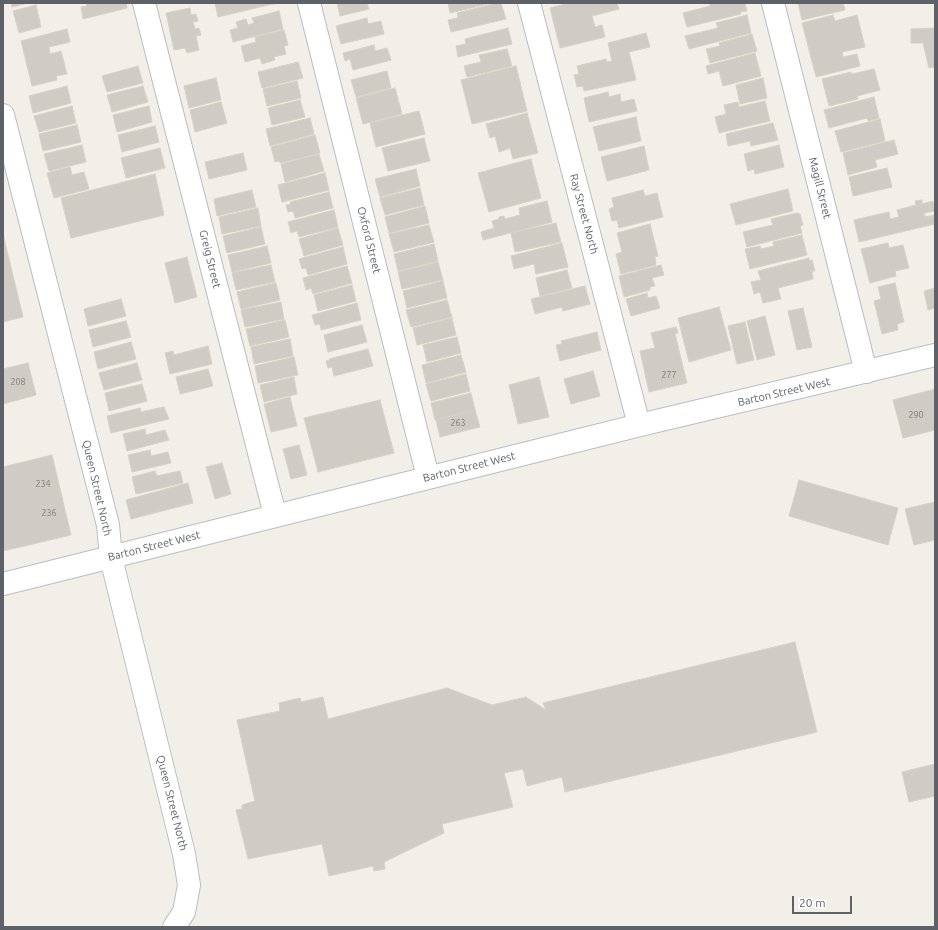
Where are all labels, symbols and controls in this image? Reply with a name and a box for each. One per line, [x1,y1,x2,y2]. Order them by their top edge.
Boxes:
street label: Magill Street [806,156,834,220]
street label: Ray Street North [567,172,601,256]
street label: Oxford Street [354,205,384,275]
street label: Greig Street [196,228,224,290]
house number: 277 [661,370,677,380]
street label: Barton Street West [736,375,832,409]
house number: 208 [10,377,26,387]
house number: 290 [908,410,924,420]
house number: 263 [450,418,466,428]
street label: Queen Street North [80,439,114,537]
street label: Barton Street West [421,449,517,485]
house number: 234 [35,479,51,489]
house number: 236 [41,508,57,518]
street label: Barton Street West [106,528,202,564]
street label: Queen Street North [154,754,190,852]
scale bar [794,888,854,914]
text: 20 m [799,896,826,909]

